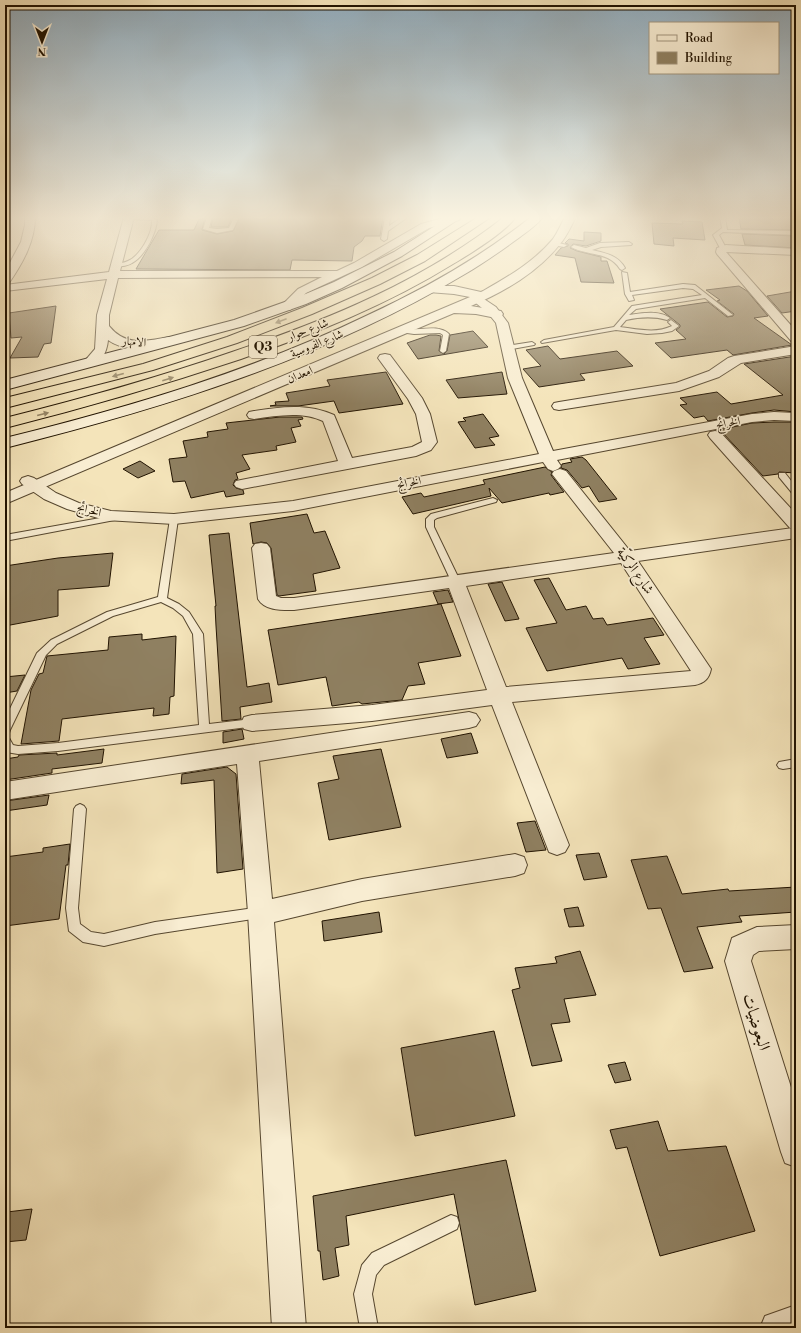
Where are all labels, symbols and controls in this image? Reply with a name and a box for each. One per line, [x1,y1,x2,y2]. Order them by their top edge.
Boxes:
north arrow [22,22,62,62]
legend [649,22,779,74]
text: Road [685,31,713,46]
text: N [37,44,46,58]
text: Building [684,51,733,66]
street label: شارع حوار [284,315,332,348]
one-way arrow [275,318,287,324]
street label: شارع الفروسية [288,327,347,364]
street label: الامهار [120,333,147,351]
road number: Q3 [249,336,277,358]
street label: امعدان [285,363,316,387]
one-way arrow [112,372,124,378]
one-way arrow [162,376,174,382]
one-way arrow [37,410,49,416]
street label: الخرائج [714,412,742,434]
street label: الخرائج [395,472,423,495]
street label: الخرائج [75,499,103,522]
street label: شارع الركيّة [611,543,659,599]
street label: البعوضيات [737,991,775,1054]

